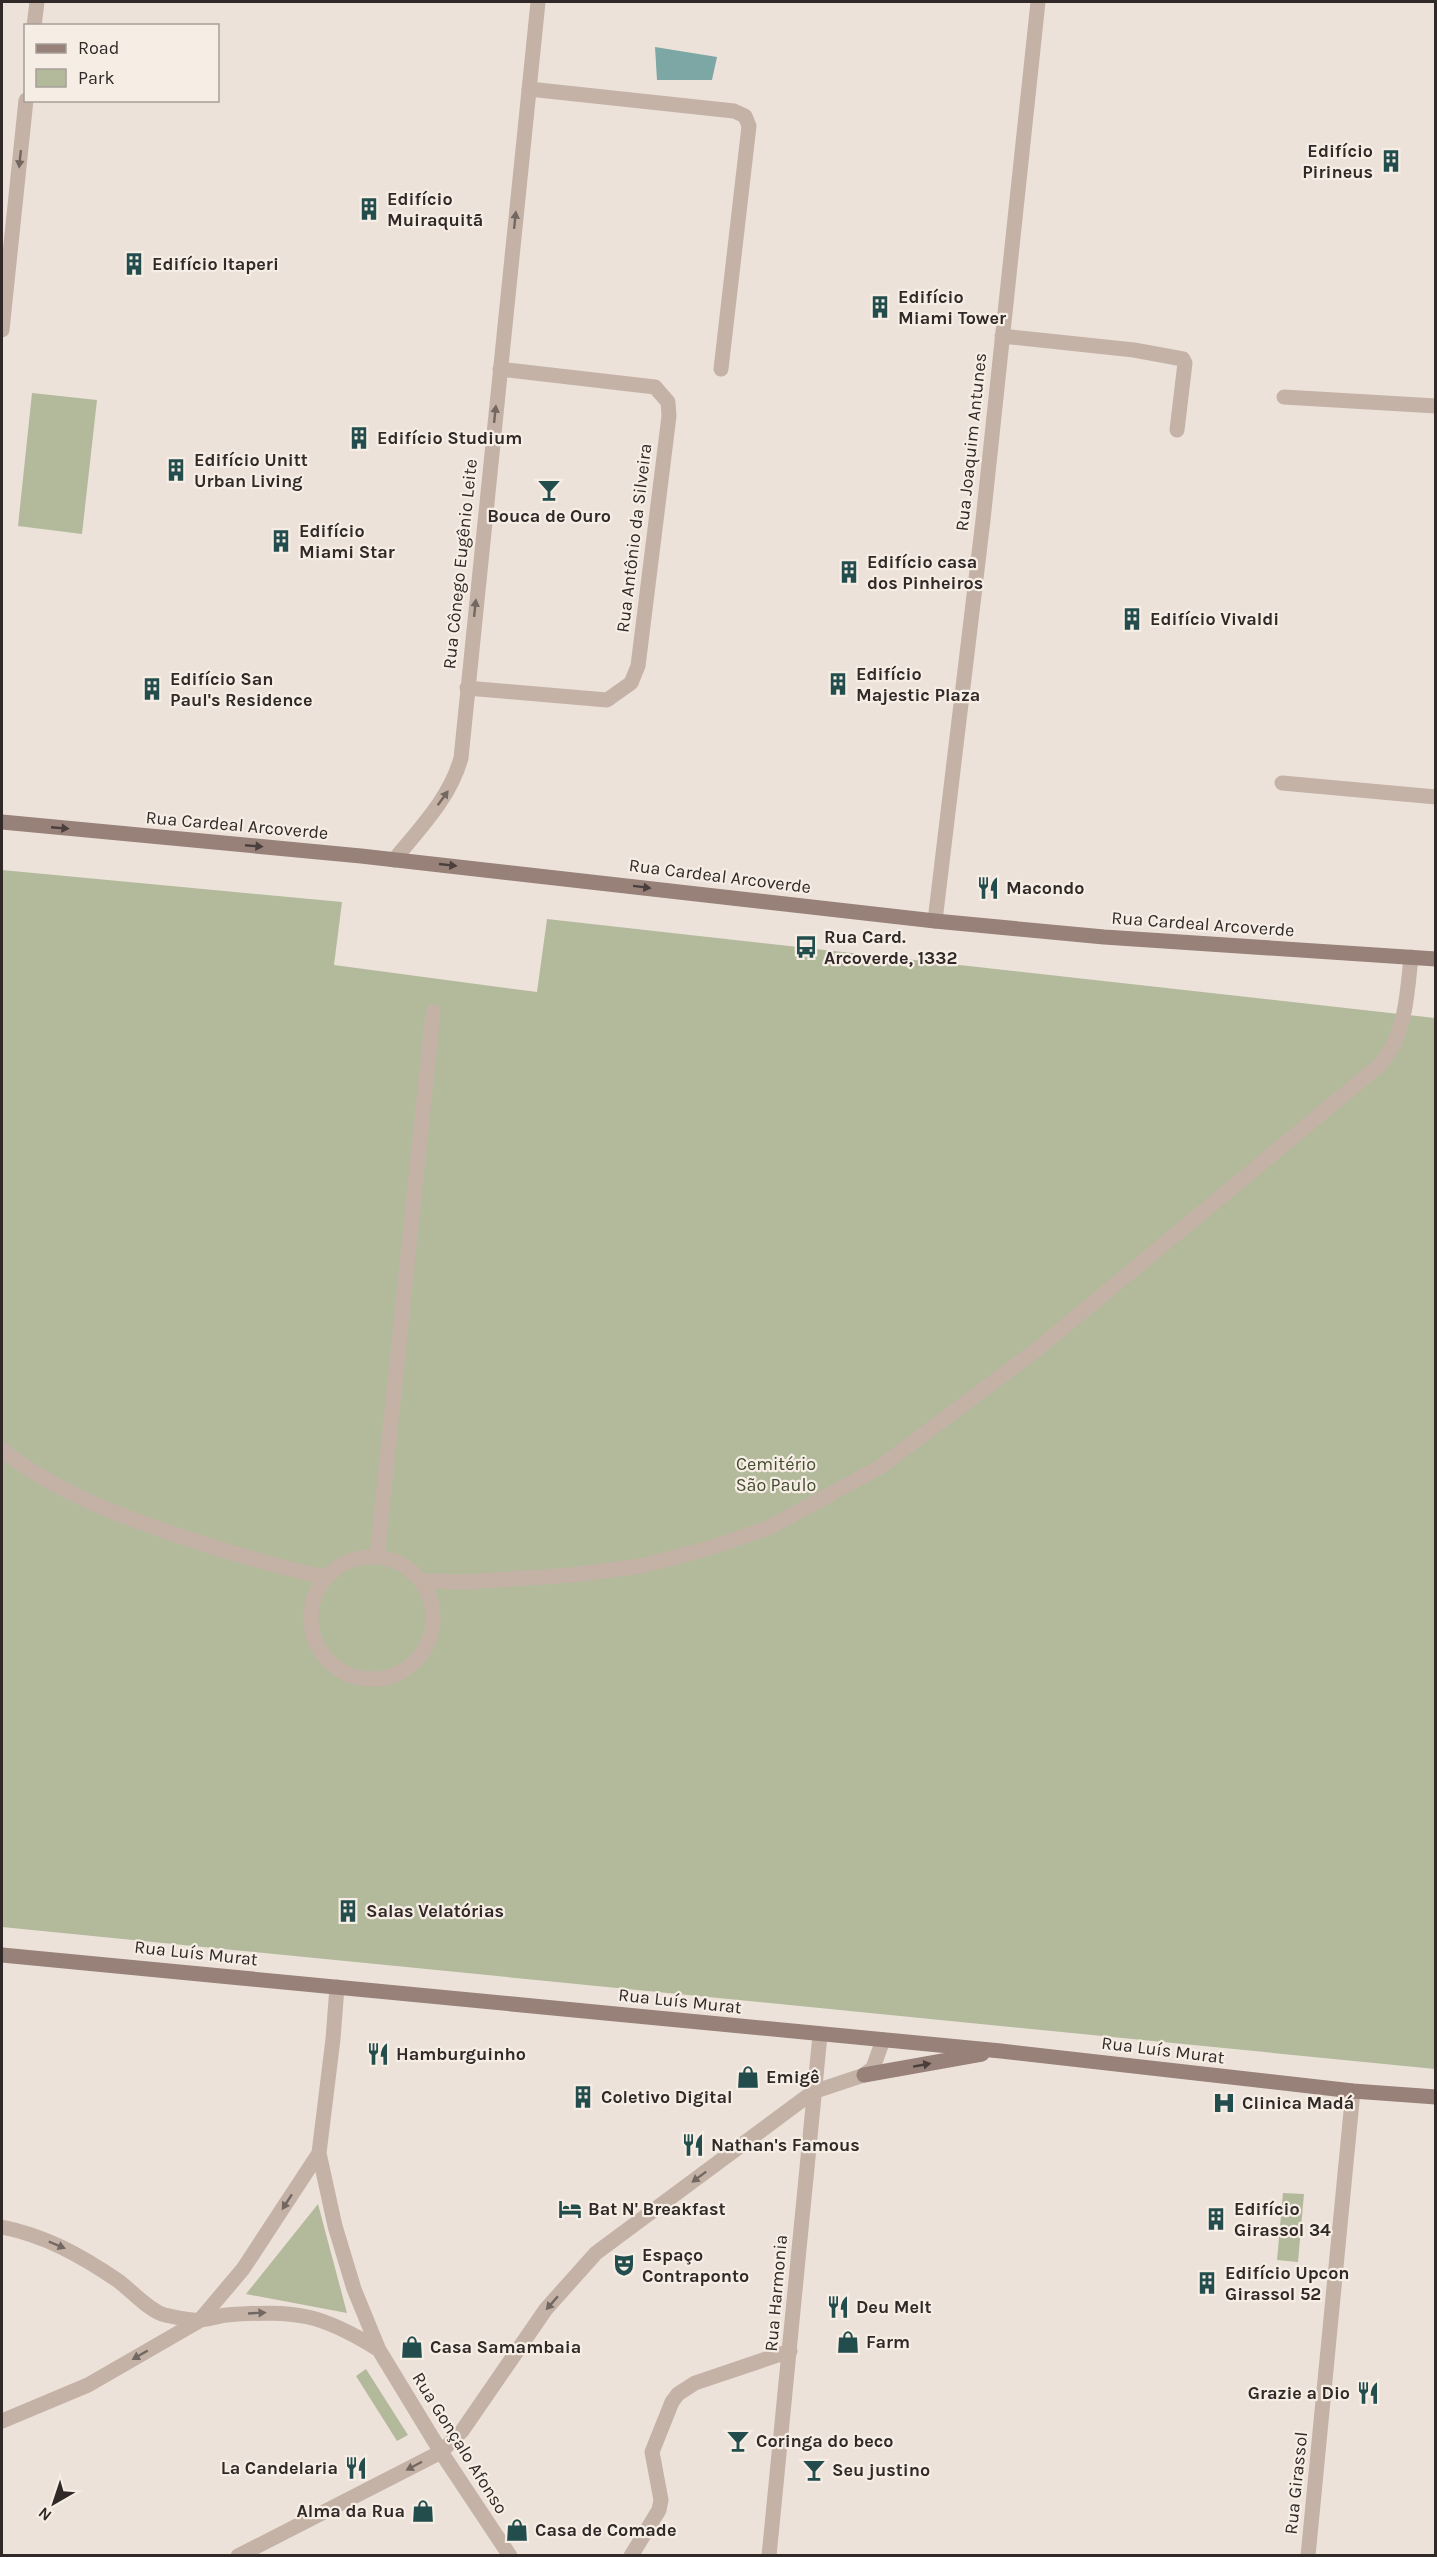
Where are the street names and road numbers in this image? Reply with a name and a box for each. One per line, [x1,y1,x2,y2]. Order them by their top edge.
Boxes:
street label: Rua Joaquim Antunes [951,352,991,532]
street label: Rua Antônio da Silveira [611,442,657,634]
street label: Rua Cônego Eugênio Leite [438,458,482,670]
street label: Rua Cardeal Arcoverde [145,806,329,844]
street label: Rua Cardeal Arcoverde [628,854,812,898]
street label: Rua Cardeal Arcoverde [1111,907,1295,941]
street label: Rua Luís Murat [133,1936,259,1970]
street label: Rua Luís Murat [617,1984,743,2018]
street label: Rua Luís Murat [1100,2032,1226,2068]
street label: Rua Harmonia [760,2234,792,2352]
street label: Rua Gonçalo Afonso [407,2368,513,2518]
street label: Rua Girassol [1280,2430,1312,2536]

